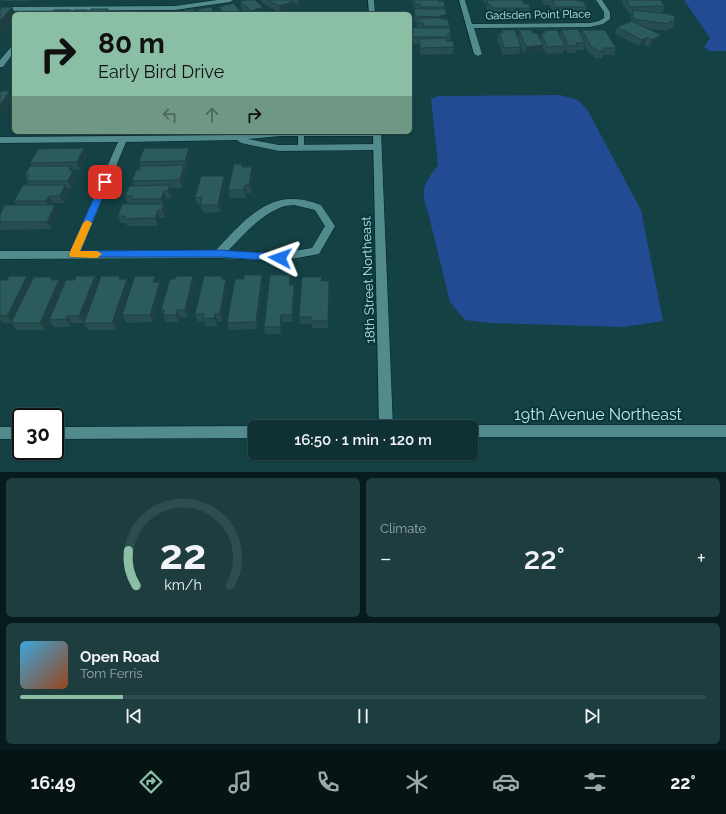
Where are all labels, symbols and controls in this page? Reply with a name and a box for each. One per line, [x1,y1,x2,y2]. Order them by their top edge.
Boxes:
street label: Gadsden Point Place [485,8,591,22]
text: 80 m [98,27,165,60]
icon: right [32,28,84,80]
text: Early Bird Drive [98,61,224,82]
icon: left [159,104,181,126]
icon: ahead [201,104,223,126]
icon: right [243,104,265,126]
pin [88,165,122,199]
icon: arrive [94,171,116,193]
street label: 18th Street Northeast [358,215,378,344]
position arrow [259,237,301,279]
street label: 19th Avenue Northeast [514,405,683,424]
speed limit sign: 30 [12,408,64,460]
text: 16:50 · 1 min · 120 m [294,431,432,449]
text: Climate [380,521,426,536]
text: 22 [160,529,206,578]
text: 22° [524,541,565,576]
text: − [380,545,392,571]
text: + [697,545,706,571]
text: km/h [164,576,202,592]
text: Open Road [80,648,160,666]
text: Tom Ferris [80,666,143,681]
icon: previous [123,705,145,727]
icon: pause [352,705,374,727]
icon: next [581,705,603,727]
icon: directions [137,768,165,796]
icon: music [226,768,254,796]
icon: phone [314,768,342,796]
icon: climate [403,768,431,796]
icon: car [492,768,520,796]
icon: filters [581,768,609,796]
text: 16:49 [30,772,76,793]
text: 22° [670,772,696,793]

